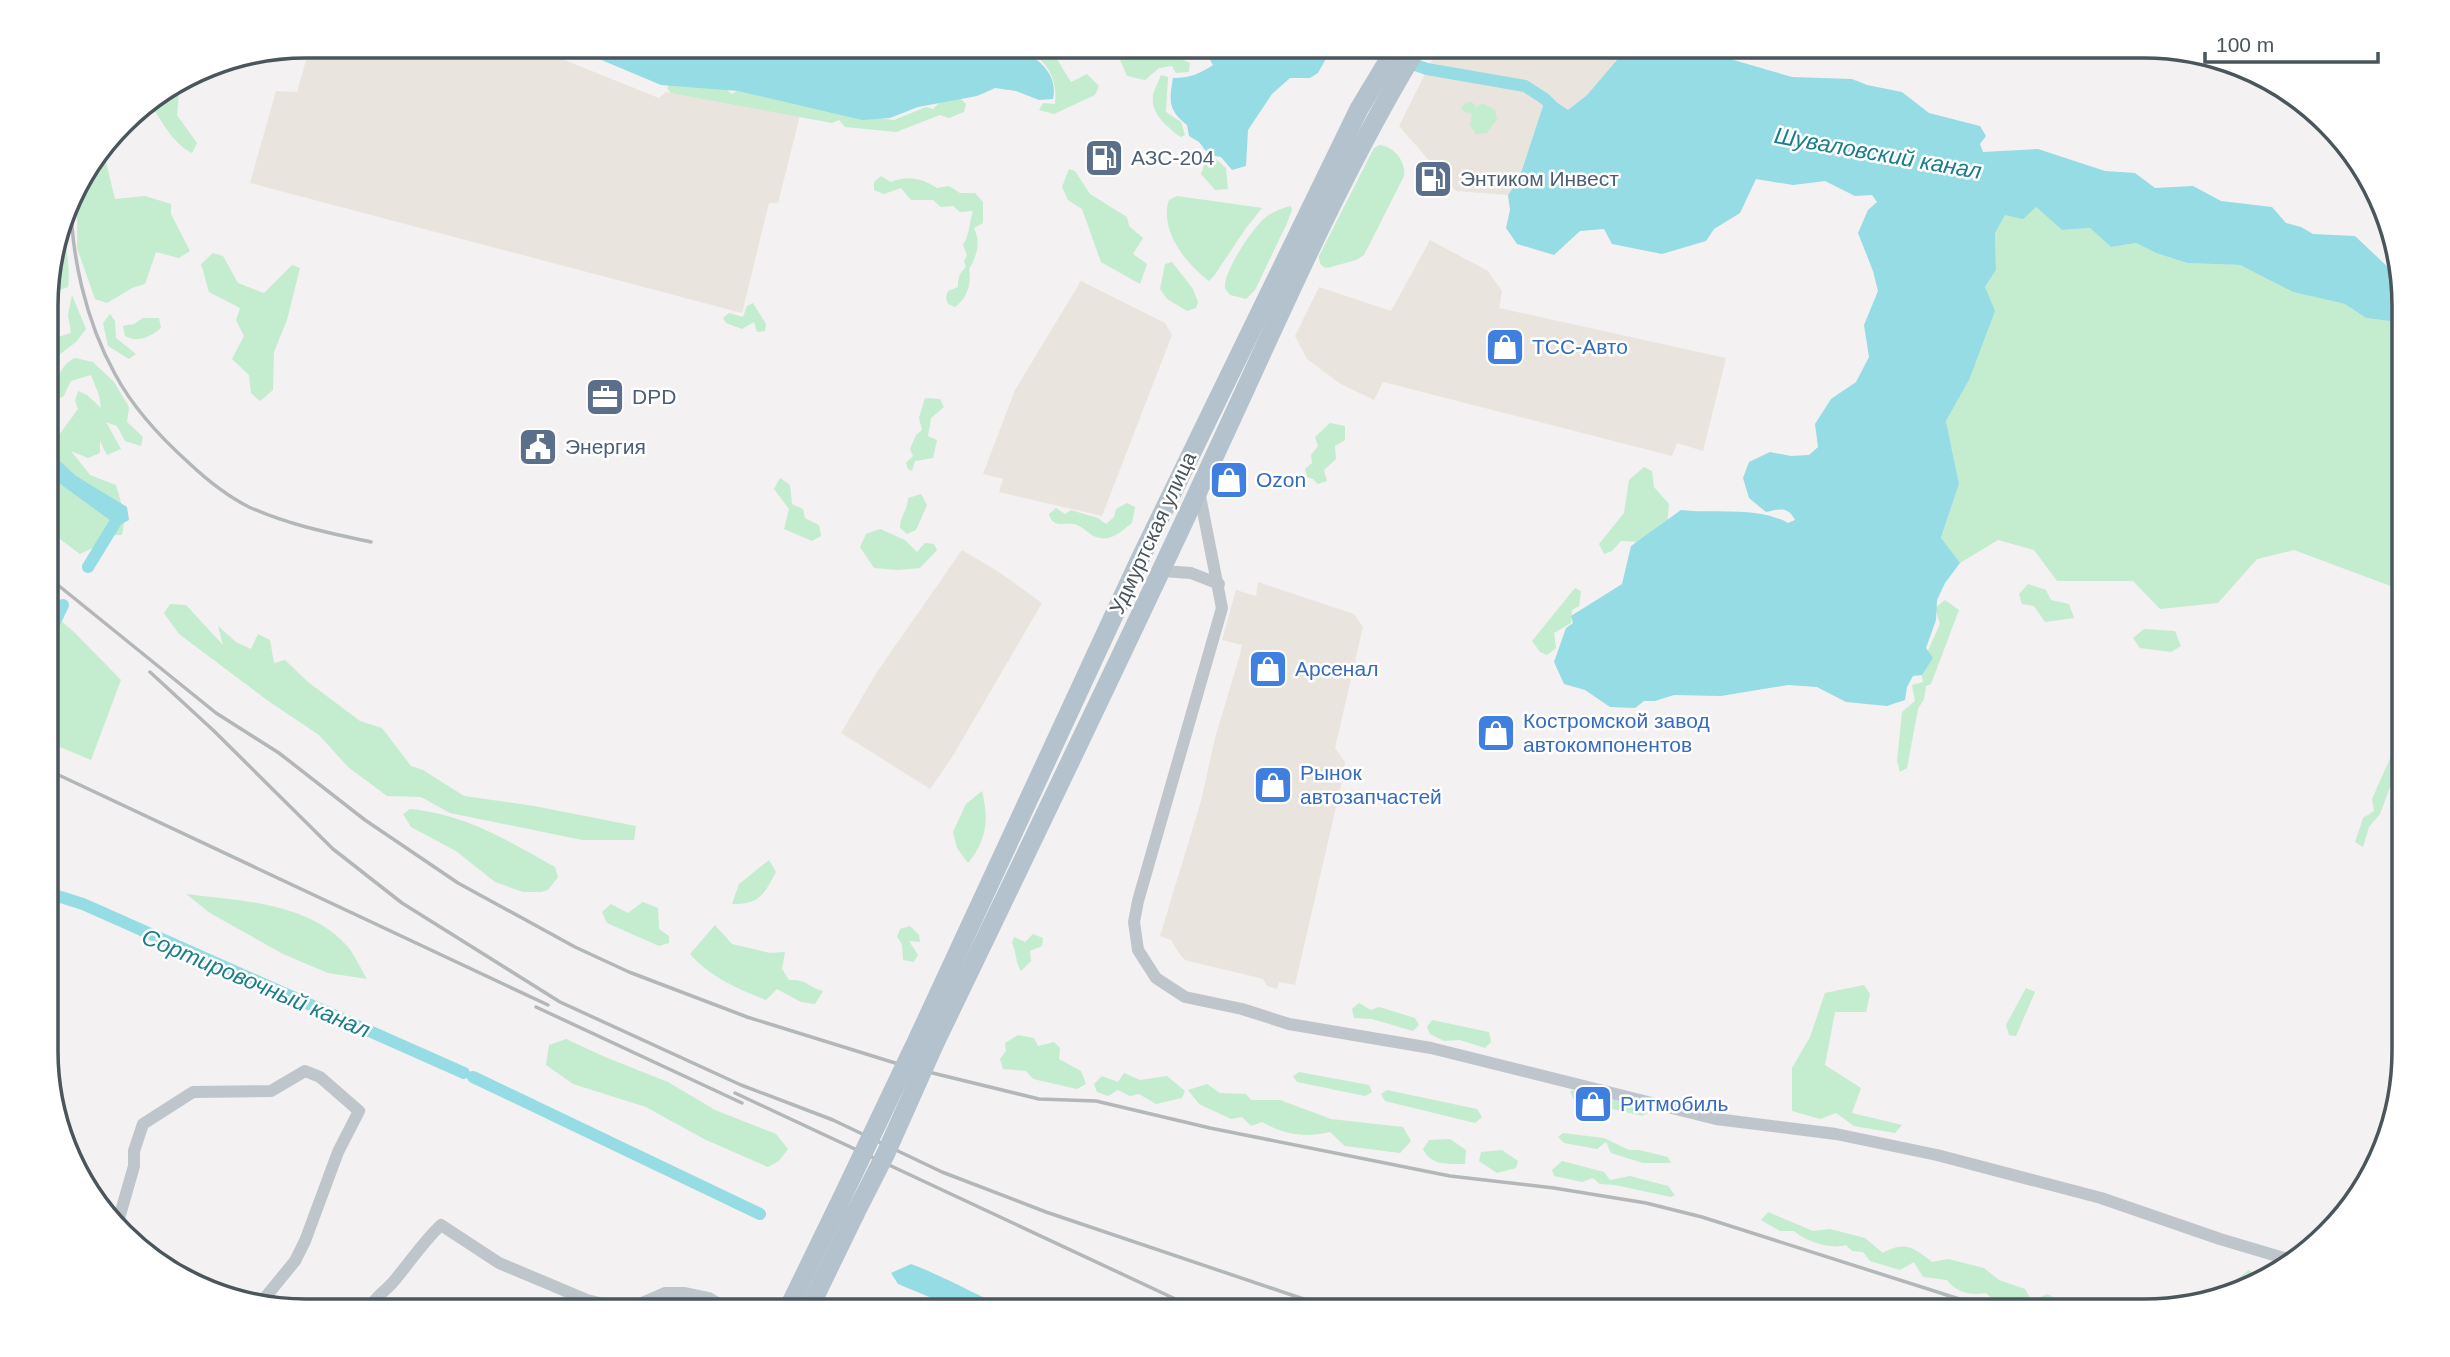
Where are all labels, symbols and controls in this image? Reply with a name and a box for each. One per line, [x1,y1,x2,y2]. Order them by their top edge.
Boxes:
scale bar [2205,21,2378,65]
text: 100 m [2216,33,2274,56]
water label: Шуваловский канал [1772,122,1984,184]
fuel station icon: АЗС-204 [1083,137,1125,179]
place label: АЗС-204 [1131,146,1215,169]
fuel station icon: Энтиком Инвест [1412,158,1454,200]
place label: Энтиком Инвест [1460,167,1619,190]
shop icon: ТСС-Авто [1484,326,1526,368]
place label: ТСС-Авто [1532,335,1628,358]
office icon: DPD [584,376,626,418]
place label: DPD [632,385,676,408]
public building icon: Энергия [517,426,559,468]
place label: Энергия [565,435,646,458]
street label: Удмуртская улица [1105,448,1200,618]
shop icon: Ozon [1208,459,1250,501]
place label: Ozon [1256,468,1306,491]
shop icon: Арсенал [1247,648,1289,690]
place label: Арсенал [1295,657,1378,680]
place label: Костромской завод автокомпонентов [1523,709,1710,756]
shop icon: Костромской завод автокомпонентов [1475,712,1517,754]
place label: Рынок автозапчастей [1300,761,1442,808]
shop icon: Рынок автозапчастей [1252,764,1294,806]
water label: Сортировочный канал [138,923,374,1043]
shop icon: Ритмобиль [1572,1083,1614,1125]
place label: Ритмобиль [1620,1092,1728,1115]

